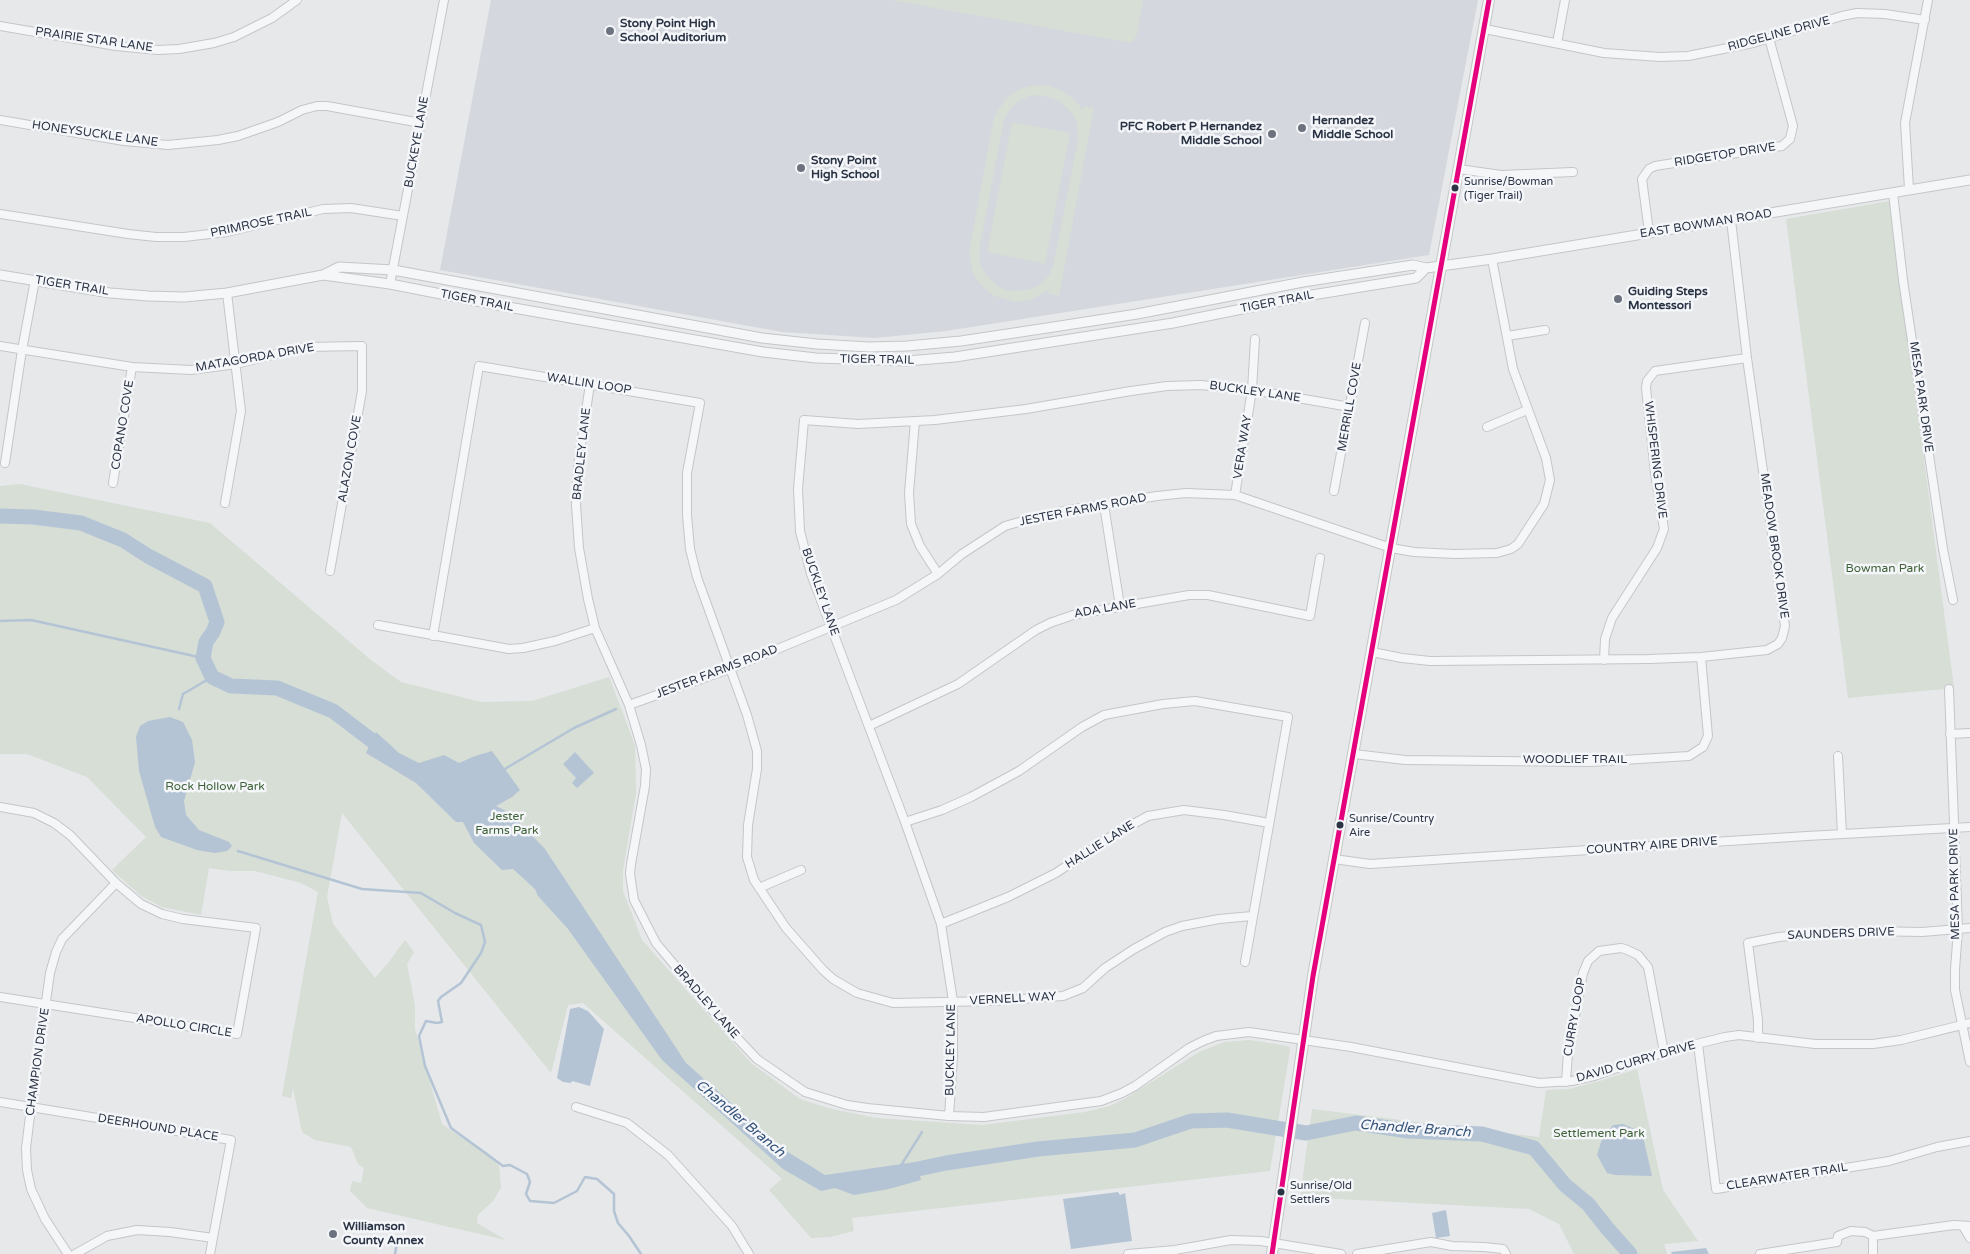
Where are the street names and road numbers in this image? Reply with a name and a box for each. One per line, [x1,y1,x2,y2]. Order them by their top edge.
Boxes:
street label: RIDGELINE DRIVE [1726,13,1832,55]
street label: PRAIRIE STAR LANE [34,25,154,55]
street label: BUCKEYE LANE [402,95,432,189]
street label: HONEYSUCKLE LANE [31,118,159,150]
street label: RIDGETOP DRIVE [1673,140,1777,170]
street label: PRIMROSE TRAIL [209,205,313,241]
street label: EAST BOWMAN ROAD [1639,206,1773,242]
street label: TIGER TRAIL [34,273,110,299]
street label: TIGER TRAIL [439,287,515,315]
street label: TIGER TRAIL [1239,288,1315,316]
street label: MATAGORDA DRIVE [194,340,316,376]
street label: MESA PARK DRIVE [1906,341,1936,453]
street label: TIGER TRAIL [840,352,914,368]
street label: MERRILL COVE [1335,361,1365,453]
street label: WALLIN LOOP [546,370,632,398]
street label: BUCKLEY LANE [1208,378,1302,406]
street label: COPANO COVE [109,379,137,471]
street label: WHISPERING DRIVE [1641,400,1669,520]
street label: BRADLEY LANE [570,407,594,501]
street label: ALAZON COVE [335,414,365,504]
street label: VERA WAY [1231,414,1255,480]
street label: MEADOW BROOK DRIVE [1757,472,1791,620]
street label: JESTER FARMS ROAD [1018,491,1148,529]
street label: BUCKLEY LANE [798,546,842,638]
street label: ADA LANE [1073,596,1137,622]
street label: JESTER FARMS ROAD [654,642,780,702]
street label: WOODLIEF TRAIL [1523,753,1627,767]
street label: HALLIE LANE [1063,818,1137,872]
street label: MESA PARK DRIVE [1947,828,1963,940]
street label: COUNTRY AIRE DRIVE [1586,834,1718,858]
street label: SAUNDERS DRIVE [1787,925,1895,943]
street label: BRADLEY LANE [670,962,742,1042]
street label: CURRY LOOP [1561,976,1589,1058]
street label: VERNELL WAY [969,990,1057,1008]
street label: BUCKLEY LANE [943,1004,959,1096]
street label: CHAMPION DRIVE [23,1007,53,1117]
street label: APOLLO CIRCLE [135,1011,233,1041]
street label: DAVID CURRY DRIVE [1575,1038,1697,1086]
street label: DEERHOUND PLACE [97,1111,219,1145]
street label: CLEARWATER TRAIL [1725,1160,1849,1194]

